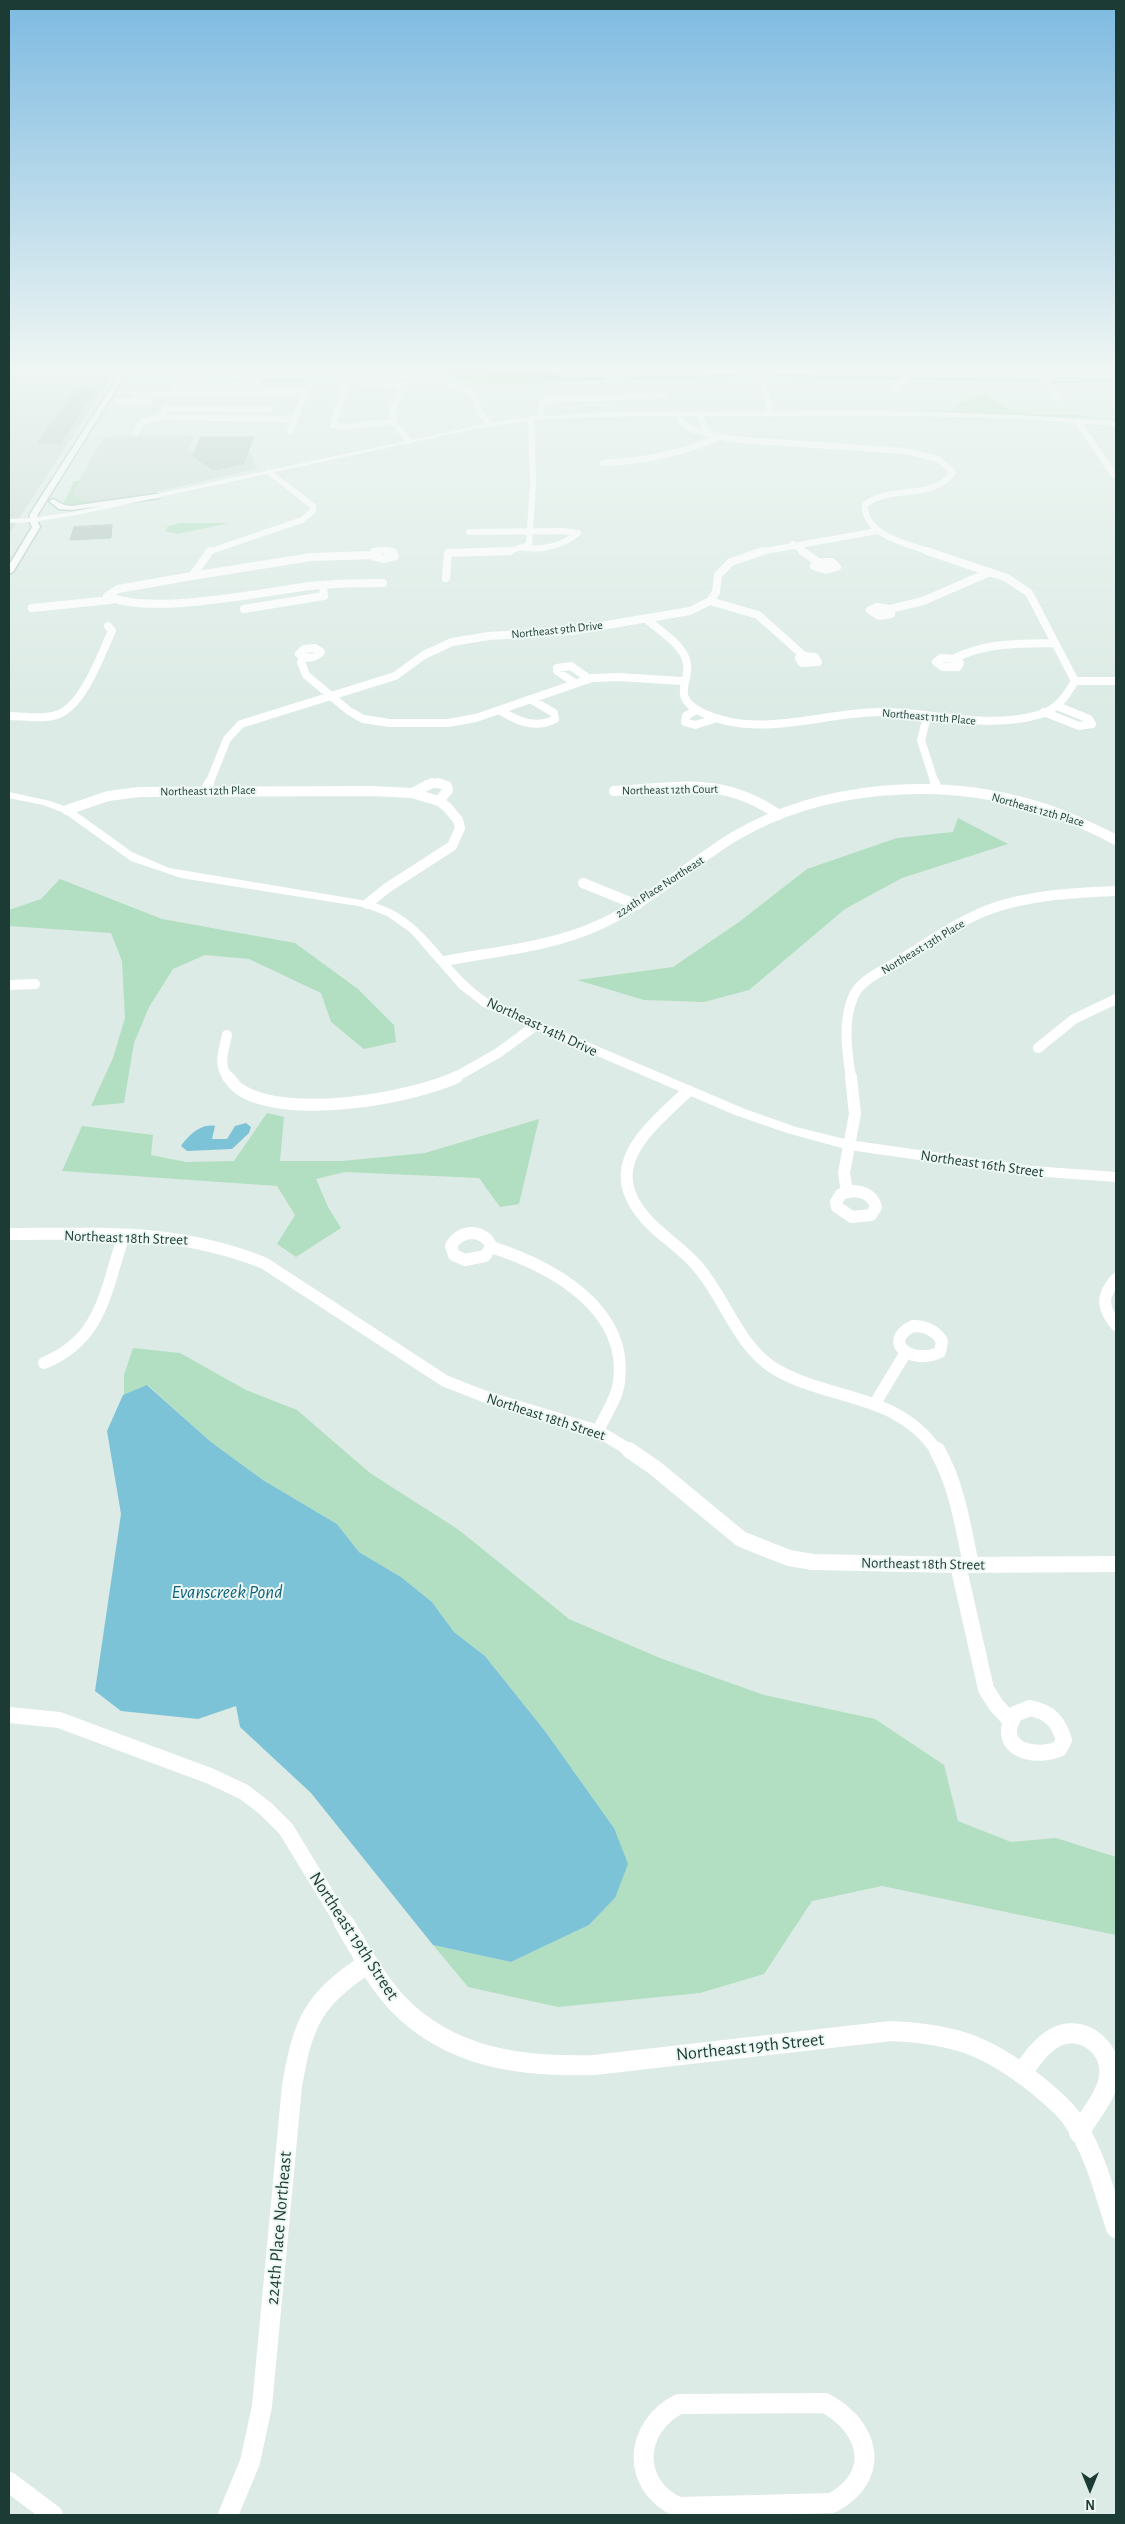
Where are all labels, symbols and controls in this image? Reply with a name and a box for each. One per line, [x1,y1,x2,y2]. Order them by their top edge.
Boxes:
street label: Northeast 9th Drive [511,618,603,642]
street label: Northeast 11th Place [881,706,977,728]
street label: Northeast 12th Court [622,782,718,798]
street label: Northeast 12th Place [160,783,256,799]
street label: Northeast 12th Place [990,790,1086,830]
street label: 224th Place Northeast [613,853,707,921]
street label: Northeast 13th Place [879,916,967,978]
street label: Northeast 14th Drive [484,994,600,1060]
street label: Northeast 16th Street [919,1146,1045,1182]
street label: Northeast 18th Street [64,1227,188,1249]
street label: Northeast 18th Street [484,1389,608,1445]
street label: Northeast 18th Street [861,1554,985,1574]
water label: Evanscreek Pond [171,1581,283,1603]
street label: Northeast 19th Street [304,1868,404,2004]
street label: Northeast 19th Street [675,2028,825,2066]
street label: 224th Place Northeast [262,2150,296,2306]
north arrow [1065,2464,1115,2514]
text: N [1085,2497,1095,2511]

